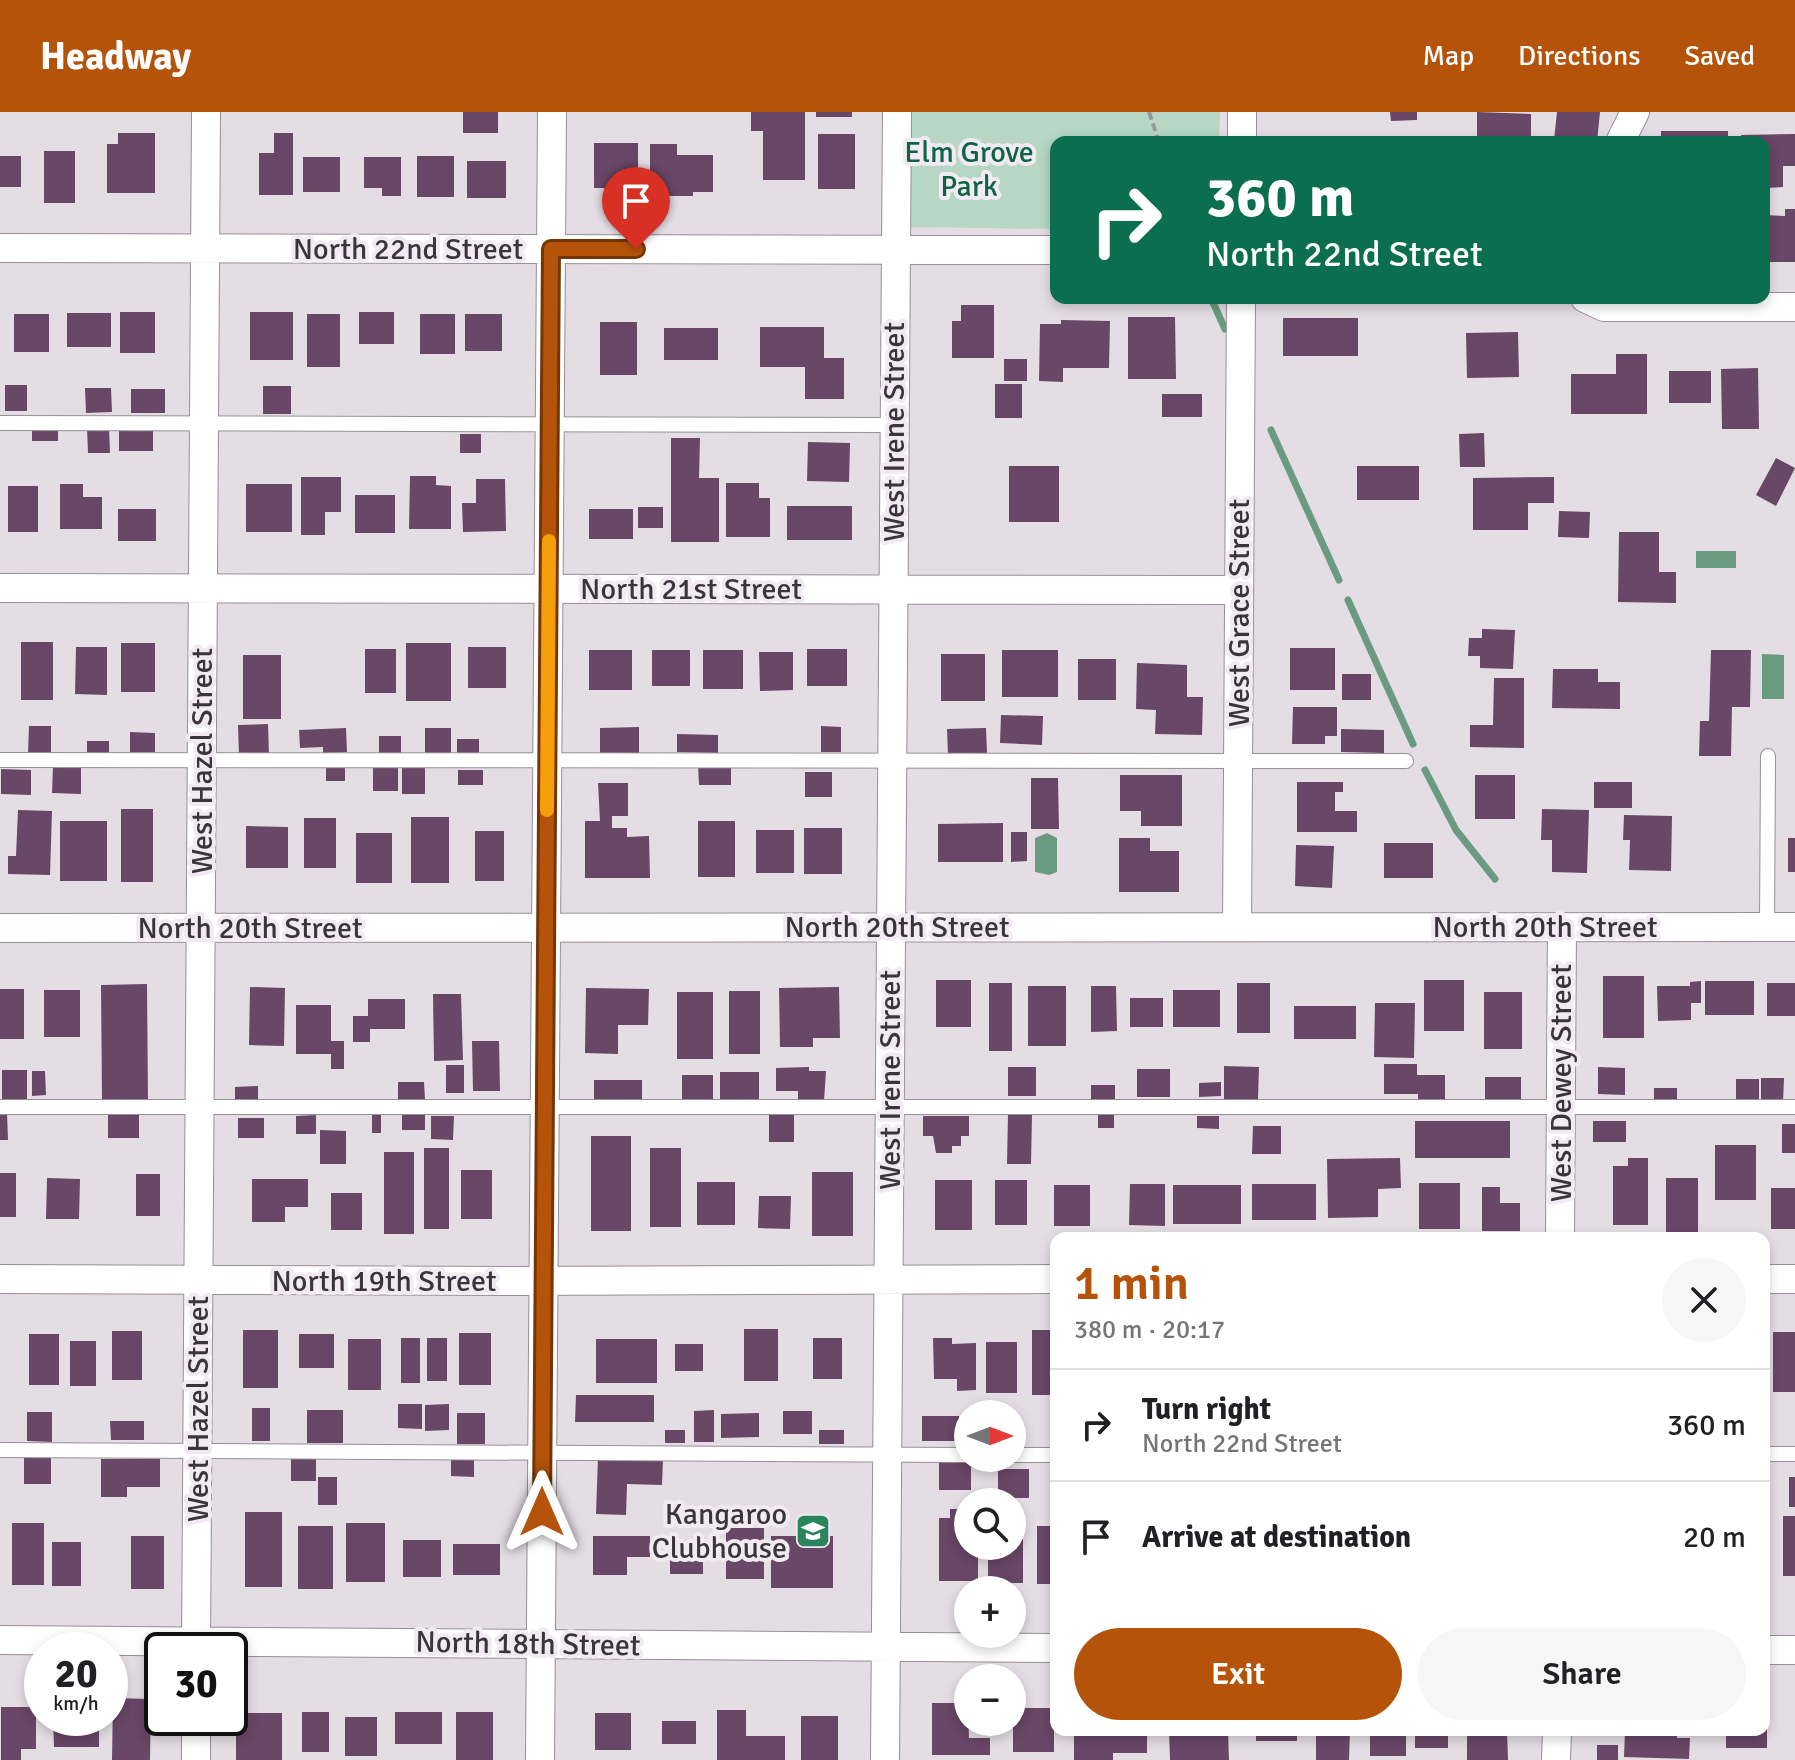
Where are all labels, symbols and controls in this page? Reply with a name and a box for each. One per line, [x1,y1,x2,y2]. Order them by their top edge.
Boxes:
text: Headway [40,33,191,80]
text: Map [1422,39,1474,73]
text: Directions [1518,39,1640,73]
text: Saved [1684,39,1755,73]
park label: Elm Grove Park [904,134,1034,205]
text: 360 m [1206,163,1354,232]
pin [602,167,670,249]
icon: right [1074,168,1178,272]
icon: arrive [614,179,658,223]
street label: North 22nd Street [293,231,523,268]
text: North 22nd Street [1206,232,1483,277]
street label: West Irene Street [876,322,913,542]
street label: West Grace Street [1221,499,1258,727]
street label: North 21st Street [580,571,802,608]
street label: West Hazel Street [184,648,221,874]
street label: North 20th Street [784,909,1010,946]
street label: North 20th Street [1432,909,1658,946]
street label: North 20th Street [137,910,363,947]
street label: West Dewey Street [1543,964,1580,1202]
street label: West Irene Street [872,970,909,1190]
text: 1 min [1074,1254,1189,1313]
button: close [1662,1258,1746,1342]
street label: North 19th Street [271,1263,497,1300]
street label: West Hazel Street [180,1296,217,1522]
text: 380 m · 20:17 [1074,1314,1225,1346]
text: Turn right [1142,1391,1271,1428]
north arrow [954,1400,1026,1472]
map controls [954,1400,1026,1736]
icon: right [1074,1403,1118,1447]
text: 360 m [1667,1407,1746,1444]
text: North 22nd Street [1142,1428,1342,1460]
position arrow [500,1470,584,1554]
button: search [954,1488,1026,1560]
place label: Kangaroo Clubhouse [652,1496,787,1567]
school or university icon: Kangaroo Clubhouse [794,1512,832,1550]
icon: arrive [1074,1515,1118,1559]
text: Arrive at destination [1142,1519,1411,1556]
text: 20 m [1683,1519,1746,1556]
button: + [954,1576,1026,1648]
street label: North 18th Street [415,1624,641,1664]
button: Exit [1074,1628,1402,1720]
button: Share [1418,1628,1746,1720]
speed limit sign: 30 [144,1632,248,1736]
text: 20 [54,1649,98,1699]
button: − [954,1664,1026,1736]
text: km/h [53,1691,99,1716]

